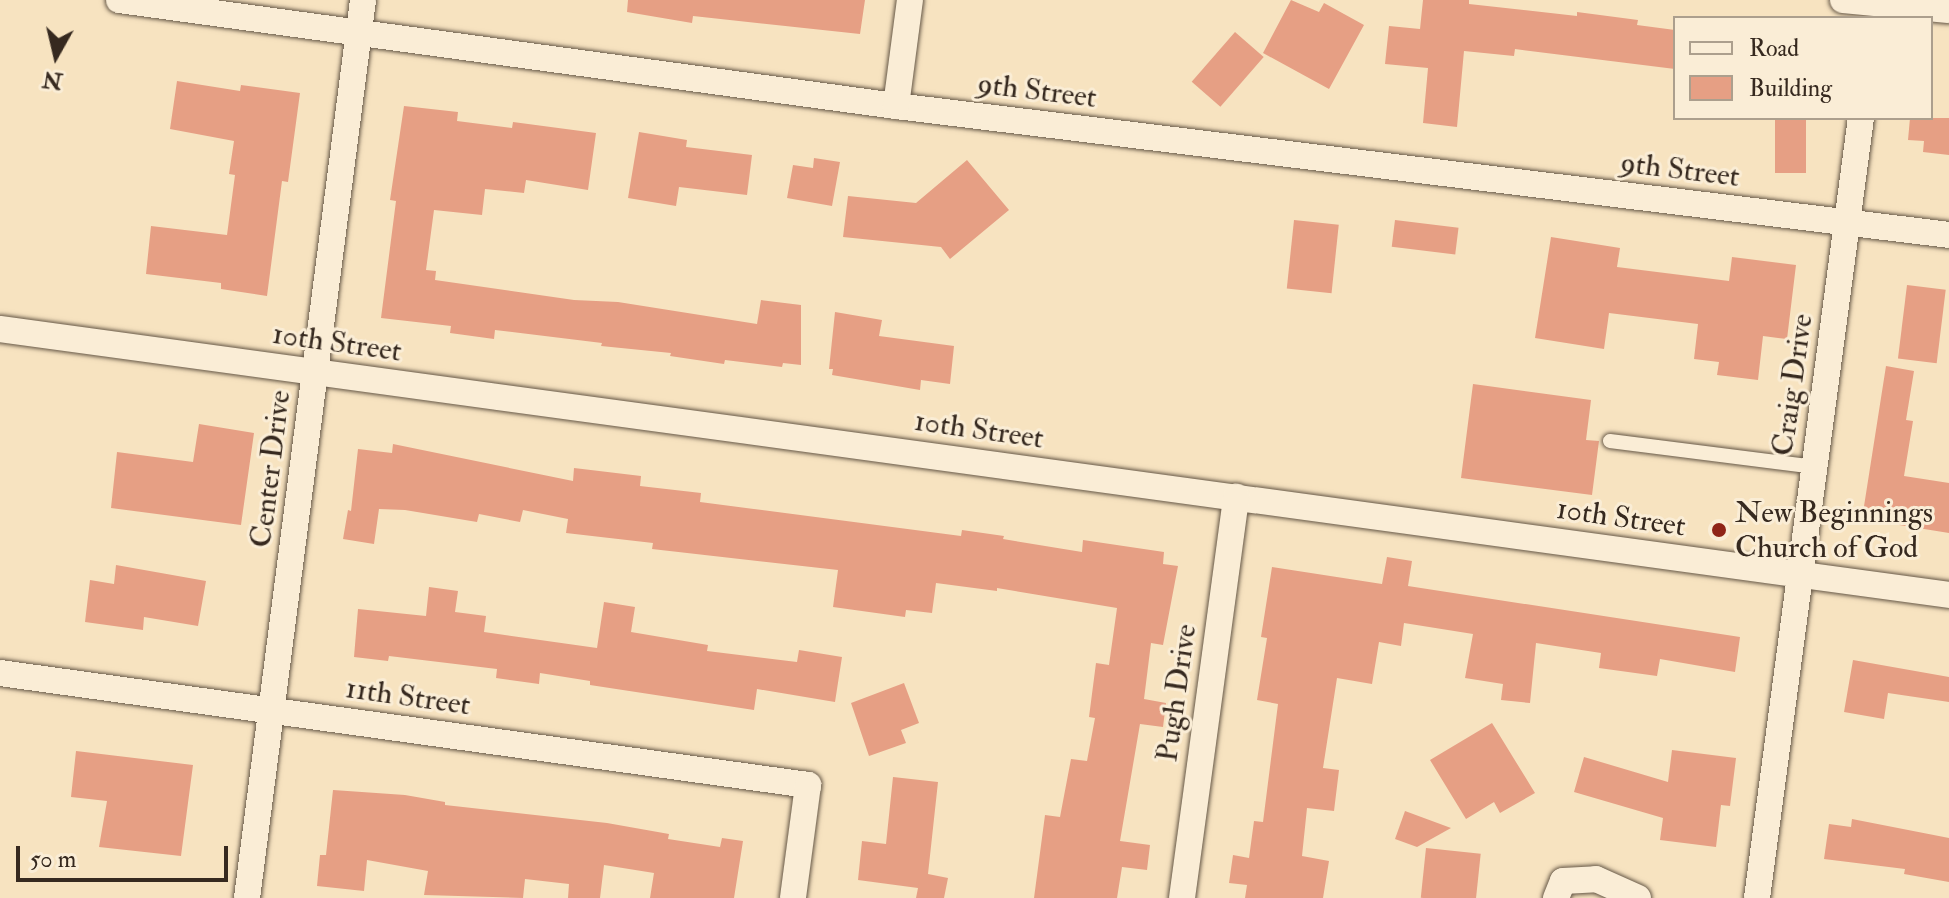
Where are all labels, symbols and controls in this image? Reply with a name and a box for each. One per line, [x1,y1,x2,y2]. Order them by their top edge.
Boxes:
north arrow [16,16,96,96]
legend [1673,16,1933,120]
text: Road [1749,33,1799,64]
text: N [41,65,64,95]
street label: 9th Street [976,66,1098,116]
text: Building [1749,73,1832,104]
street label: 9th Street [1619,145,1741,195]
street label: Craig Drive [1765,312,1821,458]
street label: 10th Street [270,316,404,370]
street label: Center Drive [243,388,299,550]
street label: 10th Street [912,403,1046,457]
street label: 10th Street [1554,491,1688,545]
place label: New Beginnings Church of God [1735,495,1933,566]
marker: New Beginnings Church of God [1710,521,1728,539]
street label: Pugh Drive [1150,622,1204,764]
street label: 11th Street [343,670,473,724]
scale bar [20,830,232,880]
text: 50 m [30,844,76,875]

